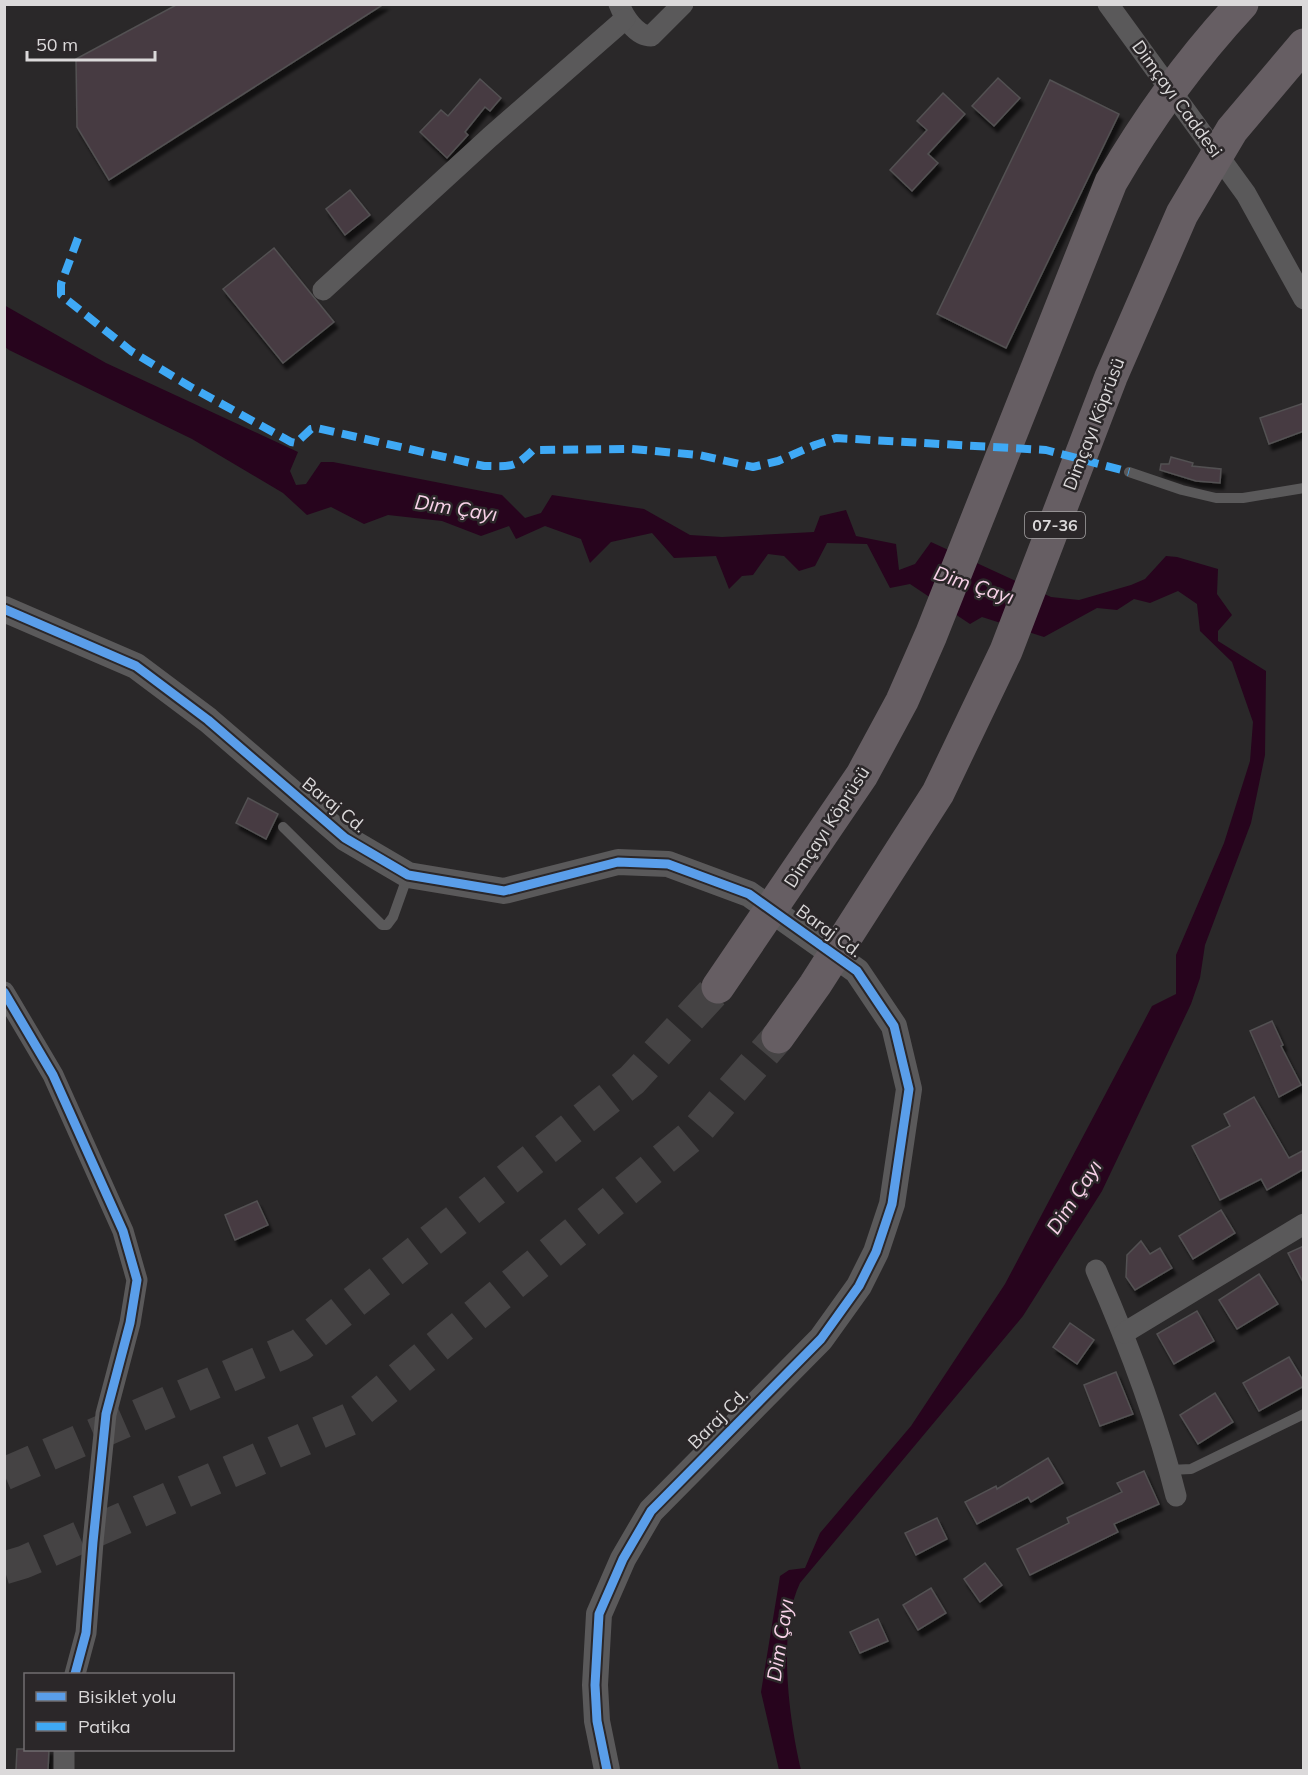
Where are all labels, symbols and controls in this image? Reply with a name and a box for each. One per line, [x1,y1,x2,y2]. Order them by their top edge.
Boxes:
scale bar [27,24,154,62]
text: 50 m [36,33,78,56]
street label: Dimçayı Caddesi [1127,36,1228,162]
street label: Dimçayı Köprüsü [1058,354,1129,493]
water label: Dim Çayı [413,489,499,526]
road number: 07-36 [1025,512,1085,538]
water label: Dim Çayı [931,560,1018,609]
street label: Dimçayı Köprüsü [779,762,874,892]
street label: Baraj Cd. [298,772,371,837]
street label: Baraj Cd. [792,899,867,962]
water label: Dim Çayı [1040,1155,1107,1238]
street label: Baraj Cd. [683,1384,753,1454]
water label: Dim Çayı [761,1597,798,1683]
legend [24,1673,234,1751]
text: Bisiklet yolu [78,1685,176,1708]
text: Patika [78,1715,131,1738]

